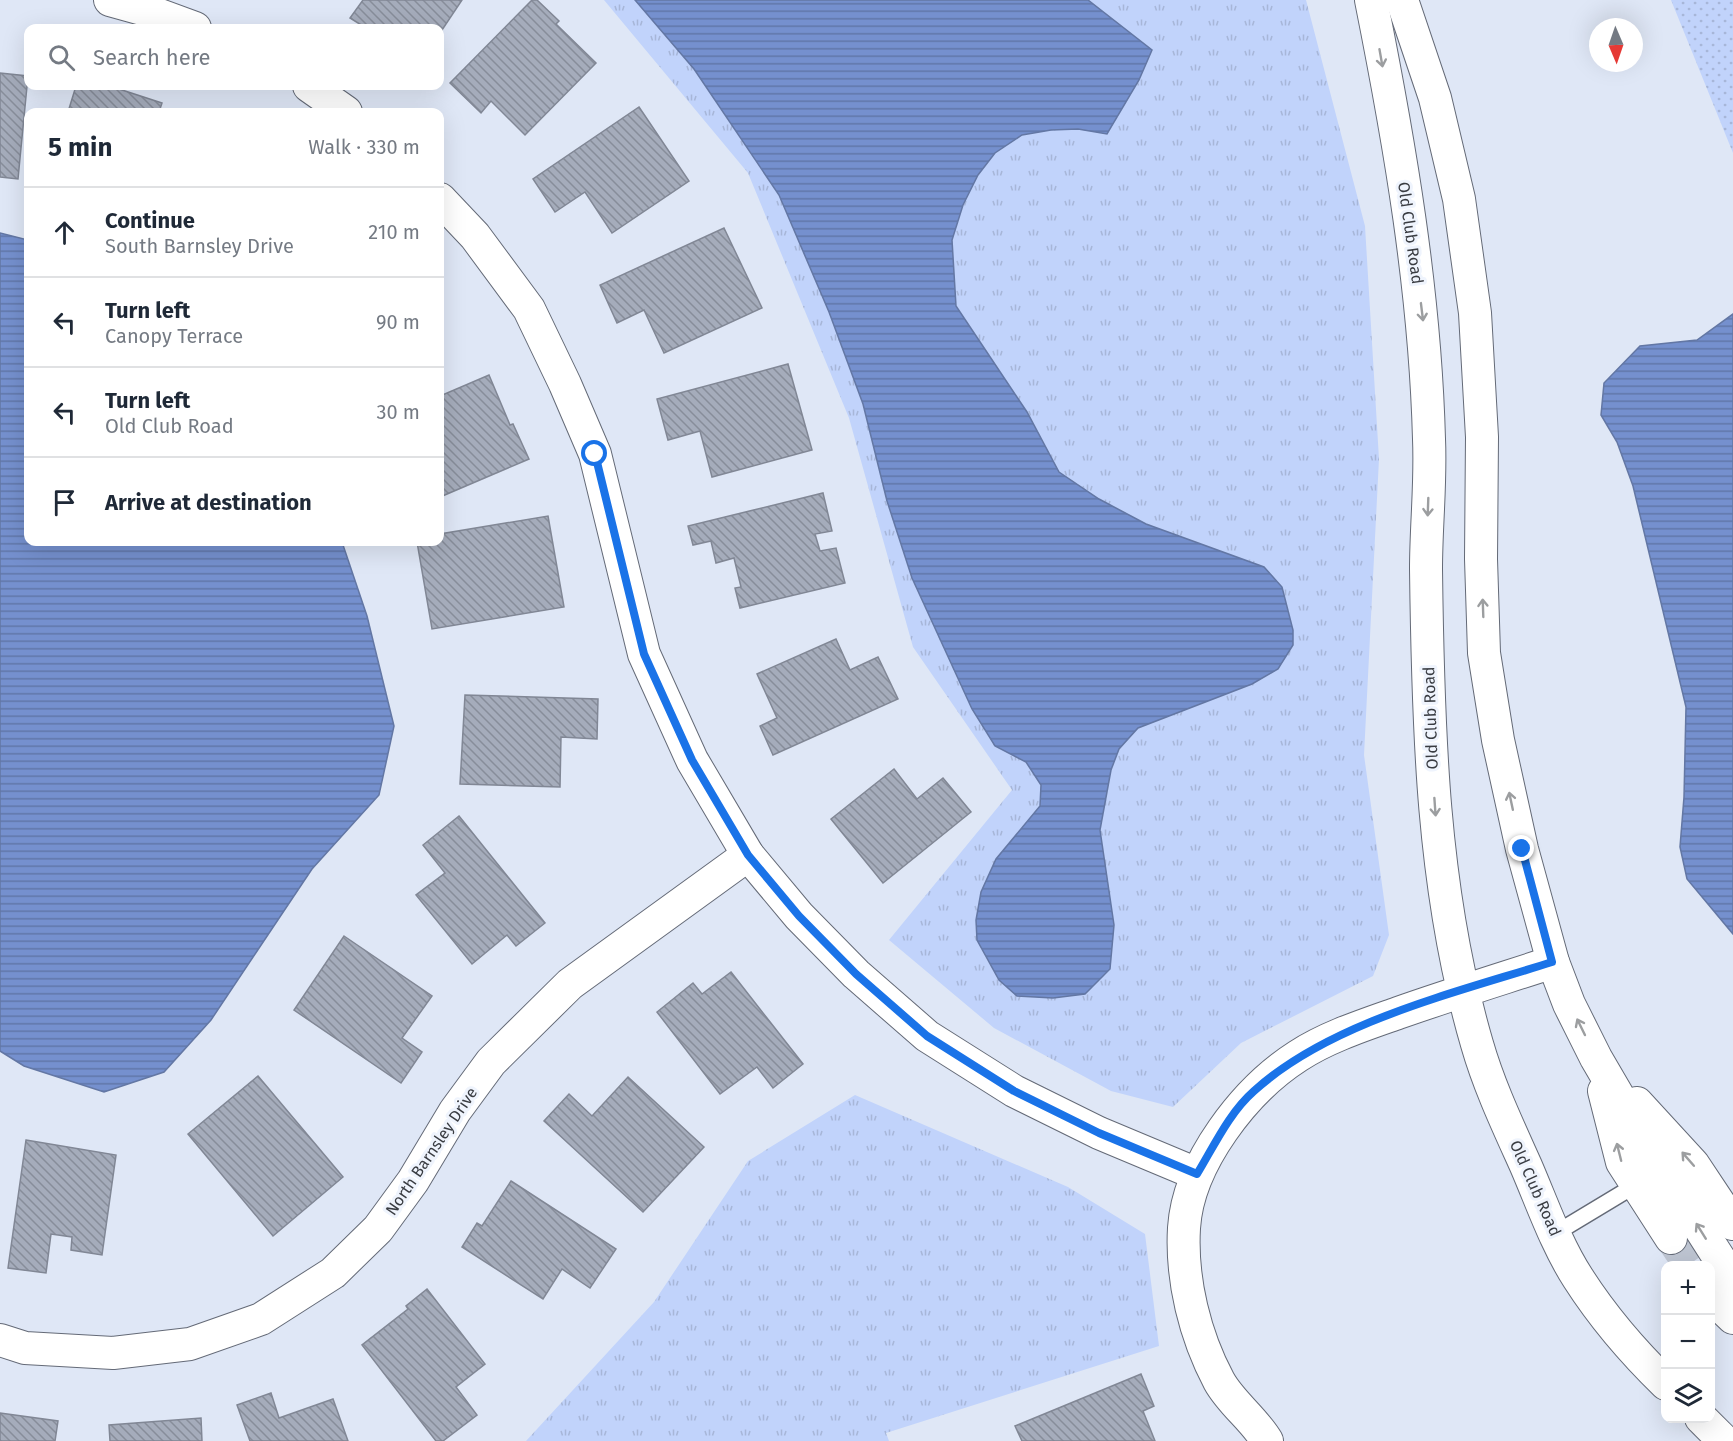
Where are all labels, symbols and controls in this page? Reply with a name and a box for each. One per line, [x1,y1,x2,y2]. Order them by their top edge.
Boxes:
north arrow [1589,18,1643,72]
search box [24,24,444,90]
icon: search [45,41,78,74]
text: Search here [93,44,211,71]
one-way arrow [1376,47,1387,67]
text: 5 min [48,132,112,163]
text: Walk · 330 m [308,135,420,159]
street label: Old Club Road [1394,181,1427,285]
text: Continue [105,207,195,234]
icon: ahead [48,216,81,249]
text: 210 m [368,220,420,244]
text: South Barnsley Drive [105,234,294,258]
text: Turn left [105,297,190,324]
one-way arrow [1417,302,1428,322]
icon: left [48,306,81,339]
text: 90 m [376,310,420,334]
text: Canopy Terrace [105,324,243,348]
text: Turn left [105,387,190,414]
icon: left [48,396,81,429]
text: 30 m [376,400,420,424]
text: Old Club Road [105,414,234,438]
route start [581,440,607,466]
icon: arrive [48,486,81,519]
text: Arrive at destination [105,489,312,516]
one-way arrow [1422,496,1433,516]
one-way arrow [1477,599,1488,619]
street label: Old Club Road [1419,666,1442,770]
one-way arrow [1505,792,1516,811]
one-way arrow [1429,796,1440,816]
route end [1508,835,1534,861]
one-way arrow [1574,1018,1586,1036]
street label: North Barnsley Drive [382,1084,481,1219]
street label: Old Club Road [1506,1137,1565,1239]
one-way arrow [1613,1143,1625,1162]
one-way arrow [1681,1152,1695,1167]
one-way arrow [1695,1222,1708,1239]
map controls [1661,1261,1715,1423]
button: + [1661,1261,1715,1315]
button: − [1661,1315,1715,1369]
button: layers [1661,1369,1715,1423]

